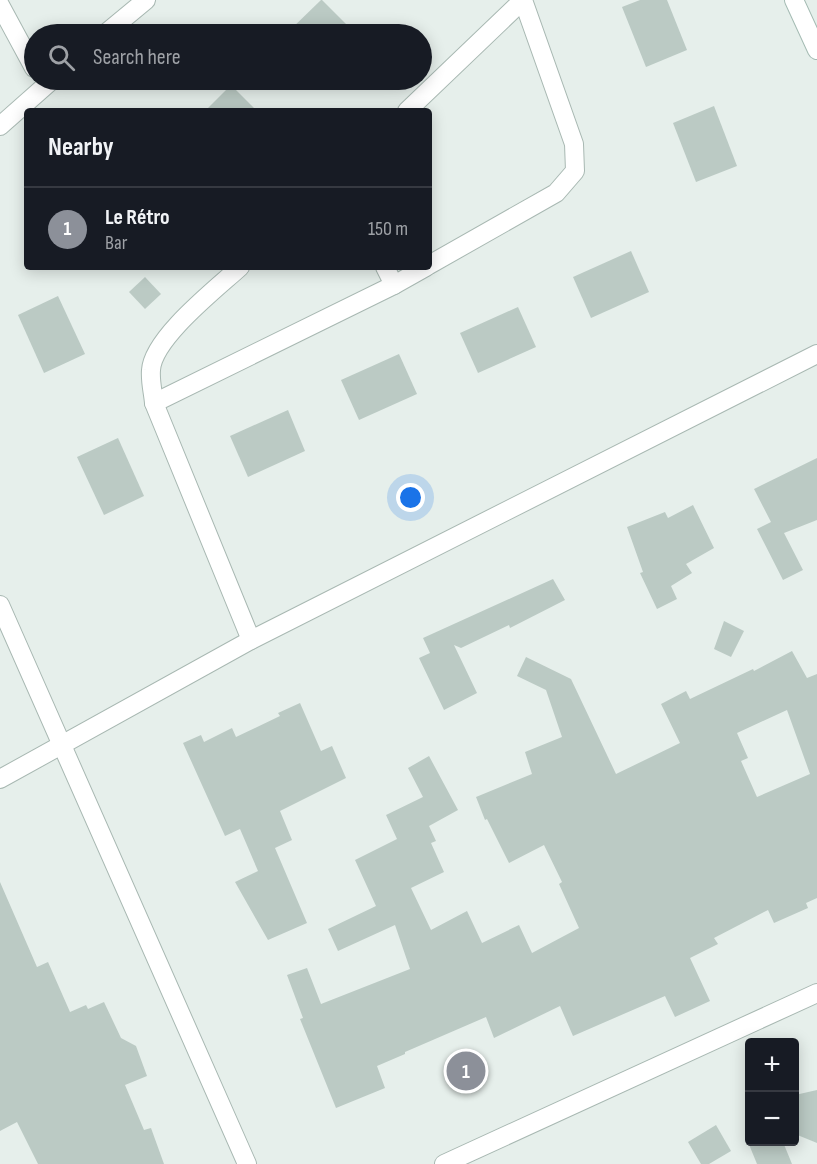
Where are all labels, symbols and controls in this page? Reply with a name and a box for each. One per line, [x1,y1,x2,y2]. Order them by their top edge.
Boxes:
search box [24,24,432,90]
icon: search [45,41,78,74]
text: Search here [93,44,180,71]
text: Nearby [48,132,114,163]
text: Le Rétro [105,204,170,231]
text: 1 [64,217,71,241]
text: 150 m [368,217,408,241]
text: Bar [105,231,127,255]
your location [396,483,425,512]
map controls [745,1038,799,1146]
button: + [745,1038,799,1092]
pin: 1 [446,1048,486,1094]
button: − [745,1092,799,1146]

